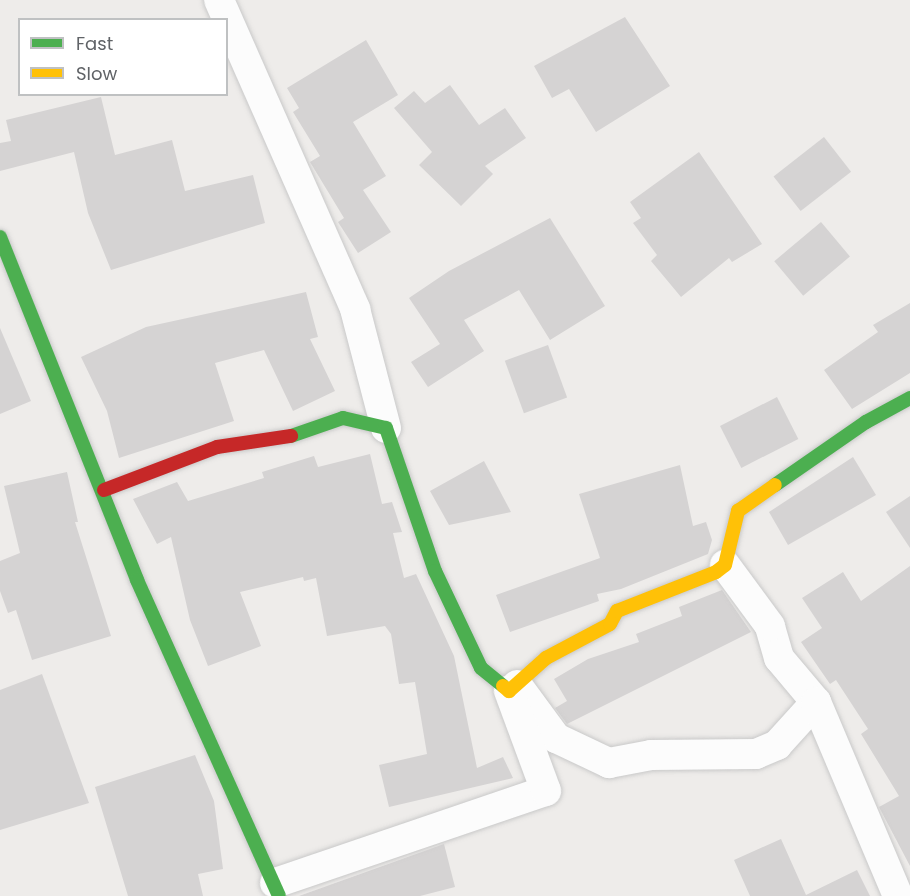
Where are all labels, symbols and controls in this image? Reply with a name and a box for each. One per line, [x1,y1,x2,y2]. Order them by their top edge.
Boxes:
legend [18,18,228,96]
text: Fast [76,31,113,56]
text: Slow [76,61,117,86]

